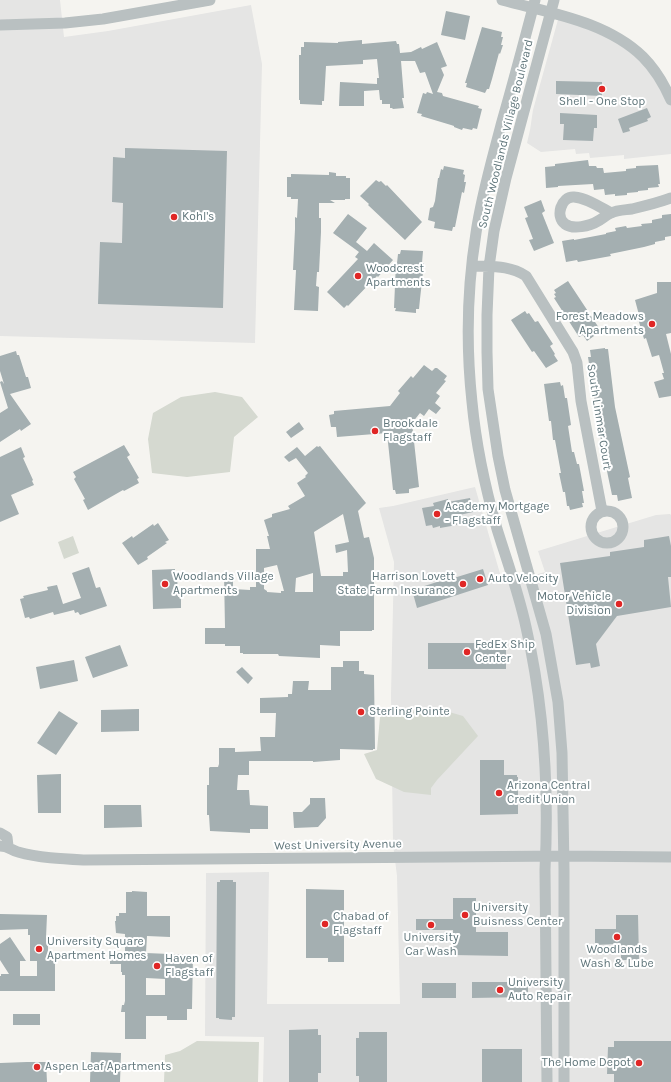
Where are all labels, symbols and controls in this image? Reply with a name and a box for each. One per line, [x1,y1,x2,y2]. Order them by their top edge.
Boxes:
street label: South Woodlands Village Boulevard [476,38,536,230]
marker: Shell - One Stop [597,84,607,94]
place label: Shell - One Stop [559,95,645,109]
place label: Kohl's [182,210,214,224]
marker: Kohl's [169,212,179,222]
place label: Woodcrest Apartments [366,262,431,290]
marker: Woodcrest Apartments [353,271,363,281]
place label: Forest Meadows Apartments [556,310,644,338]
marker: Forest Meadows Apartments [647,319,657,329]
street label: South Linmar Court [584,363,614,471]
place label: Brookdale Flagstaff [383,417,438,445]
marker: Brookdale Flagstaff [370,426,380,436]
place label: Academy Mortgage - Flagstaff [445,500,550,528]
marker: Academy Mortgage - Flagstaff [432,509,442,519]
place label: Woodlands Village Apartments [173,570,274,598]
place label: Harrison Lovett State Farm Insurance [337,570,455,598]
place label: Auto Velocity [488,572,558,586]
marker: Auto Velocity [475,574,485,584]
marker: Woodlands Village Apartments [160,579,170,589]
marker: Harrison Lovett State Farm Insurance [458,579,468,589]
place label: Motor Vehicle Division [537,590,611,618]
marker: Motor Vehicle Division [614,599,624,609]
place label: FedEx Ship Center [475,638,535,666]
marker: FedEx Ship Center [462,647,472,657]
place label: Sterling Pointe [369,705,450,719]
marker: Sterling Pointe [356,707,366,717]
place label: Arizona Central Credit Union [507,779,590,807]
marker: Arizona Central Credit Union [494,788,504,798]
street label: West University Avenue [274,837,402,853]
place label: University Buisness Center [473,901,562,929]
place label: Chabad of Flagstaff [333,910,389,938]
marker: University Buisness Center [460,910,470,920]
marker: Chabad of Flagstaff [320,919,330,929]
marker: University Car Wash [426,920,436,930]
place label: University Car Wash [403,931,459,959]
marker: Woodlands Wash & Lube [612,932,622,942]
place label: University Square Apartment Homes [47,935,147,963]
place label: Woodlands Wash & Lube [580,943,654,971]
marker: University Square Apartment Homes [34,944,44,954]
place label: Haven of Flagstaff [165,952,214,980]
marker: Haven of Flagstaff [152,961,162,971]
place label: University Auto Repair [508,976,571,1004]
marker: University Auto Repair [495,985,505,995]
place label: The Home Depot [542,1056,631,1070]
marker: The Home Depot [634,1058,644,1068]
place label: Aspen Leaf Apartments [45,1060,172,1074]
marker: Aspen Leaf Apartments [32,1062,42,1072]

